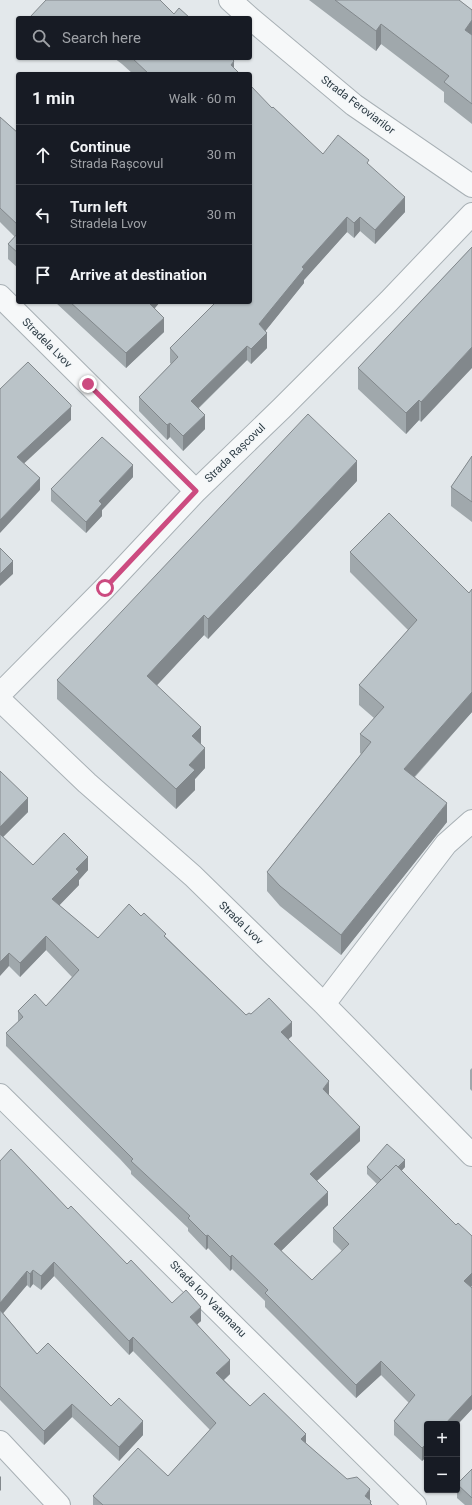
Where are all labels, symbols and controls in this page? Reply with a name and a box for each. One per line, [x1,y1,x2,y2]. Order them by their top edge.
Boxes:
search box [16,16,252,60]
icon: search [30,27,52,49]
text: Search here [62,29,141,47]
street label: Strada Feroviarilor [318,73,398,137]
text: 1 min [32,88,75,108]
text: Walk · 60 m [169,91,236,106]
text: Continue [70,138,131,156]
icon: ahead [32,144,54,166]
text: 30 m [207,147,236,162]
text: Strada Rașcovul [70,156,163,171]
text: Turn left [70,198,127,216]
icon: left [32,204,54,226]
text: 30 m [207,207,236,222]
text: Stradela Lvov [70,216,147,231]
icon: arrive [32,264,54,286]
text: Arrive at destination [70,266,207,284]
street label: Stradela Lvov [19,315,75,371]
route end [79,375,97,393]
street label: Strada Rașcovul [202,421,268,485]
route start [96,579,114,597]
street label: Strada Lvov [216,899,266,948]
street label: Strada Ion Vatamanu [167,1258,249,1340]
map controls [424,1421,460,1493]
button: + [424,1421,460,1457]
button: − [424,1457,460,1493]

